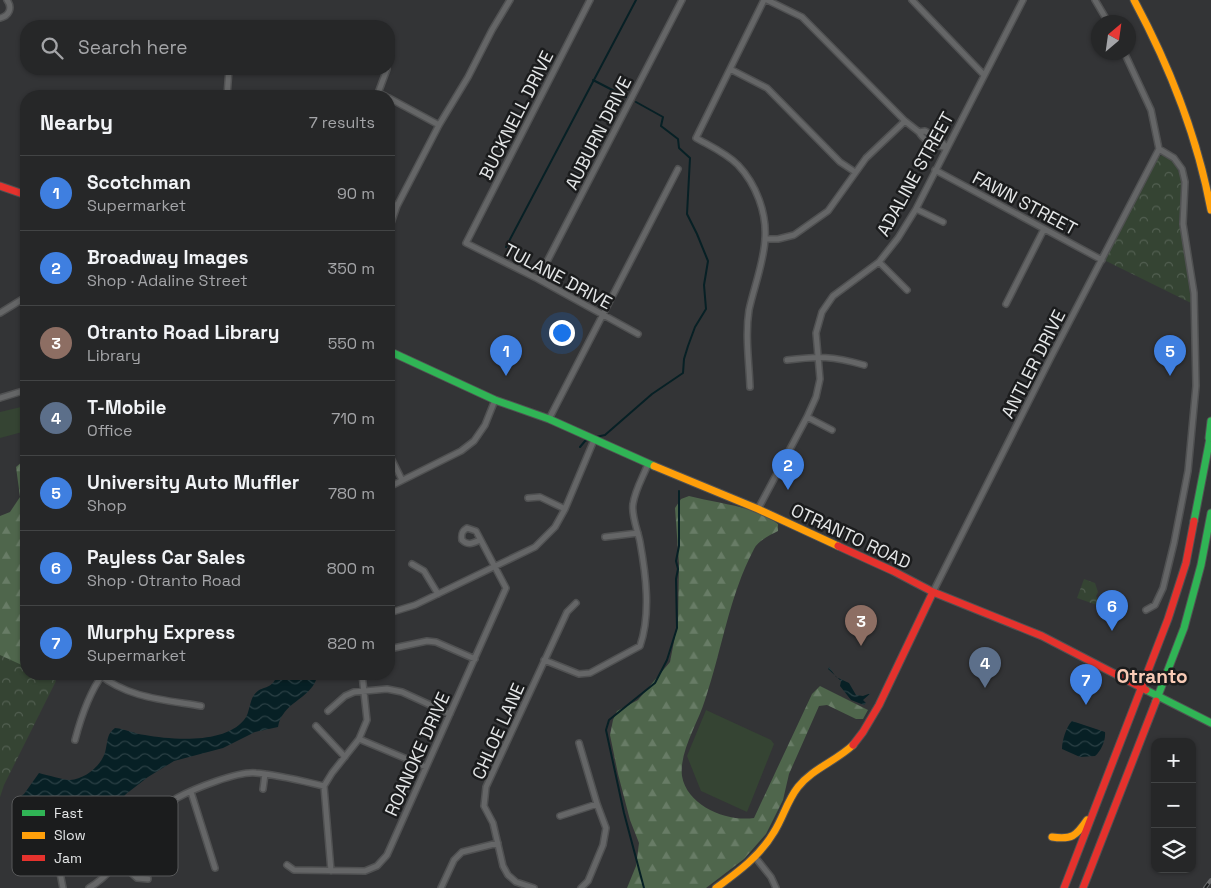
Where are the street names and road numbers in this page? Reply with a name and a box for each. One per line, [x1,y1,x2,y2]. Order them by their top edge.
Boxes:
street label: BUCKNELL DRIVE [474,47,558,183]
street label: AUBURN DRIVE [560,73,636,193]
street label: ADALINE STREET [871,107,959,240]
street label: FAWN STREET [969,166,1082,240]
street label: TULANE DRIVE [500,238,616,314]
street label: ANTLER DRIVE [996,306,1070,422]
street label: OTRANTO ROAD [787,498,915,574]
street label: CHLOE LANE [467,679,529,783]
street label: ROANOKE DRIVE [379,688,455,820]

